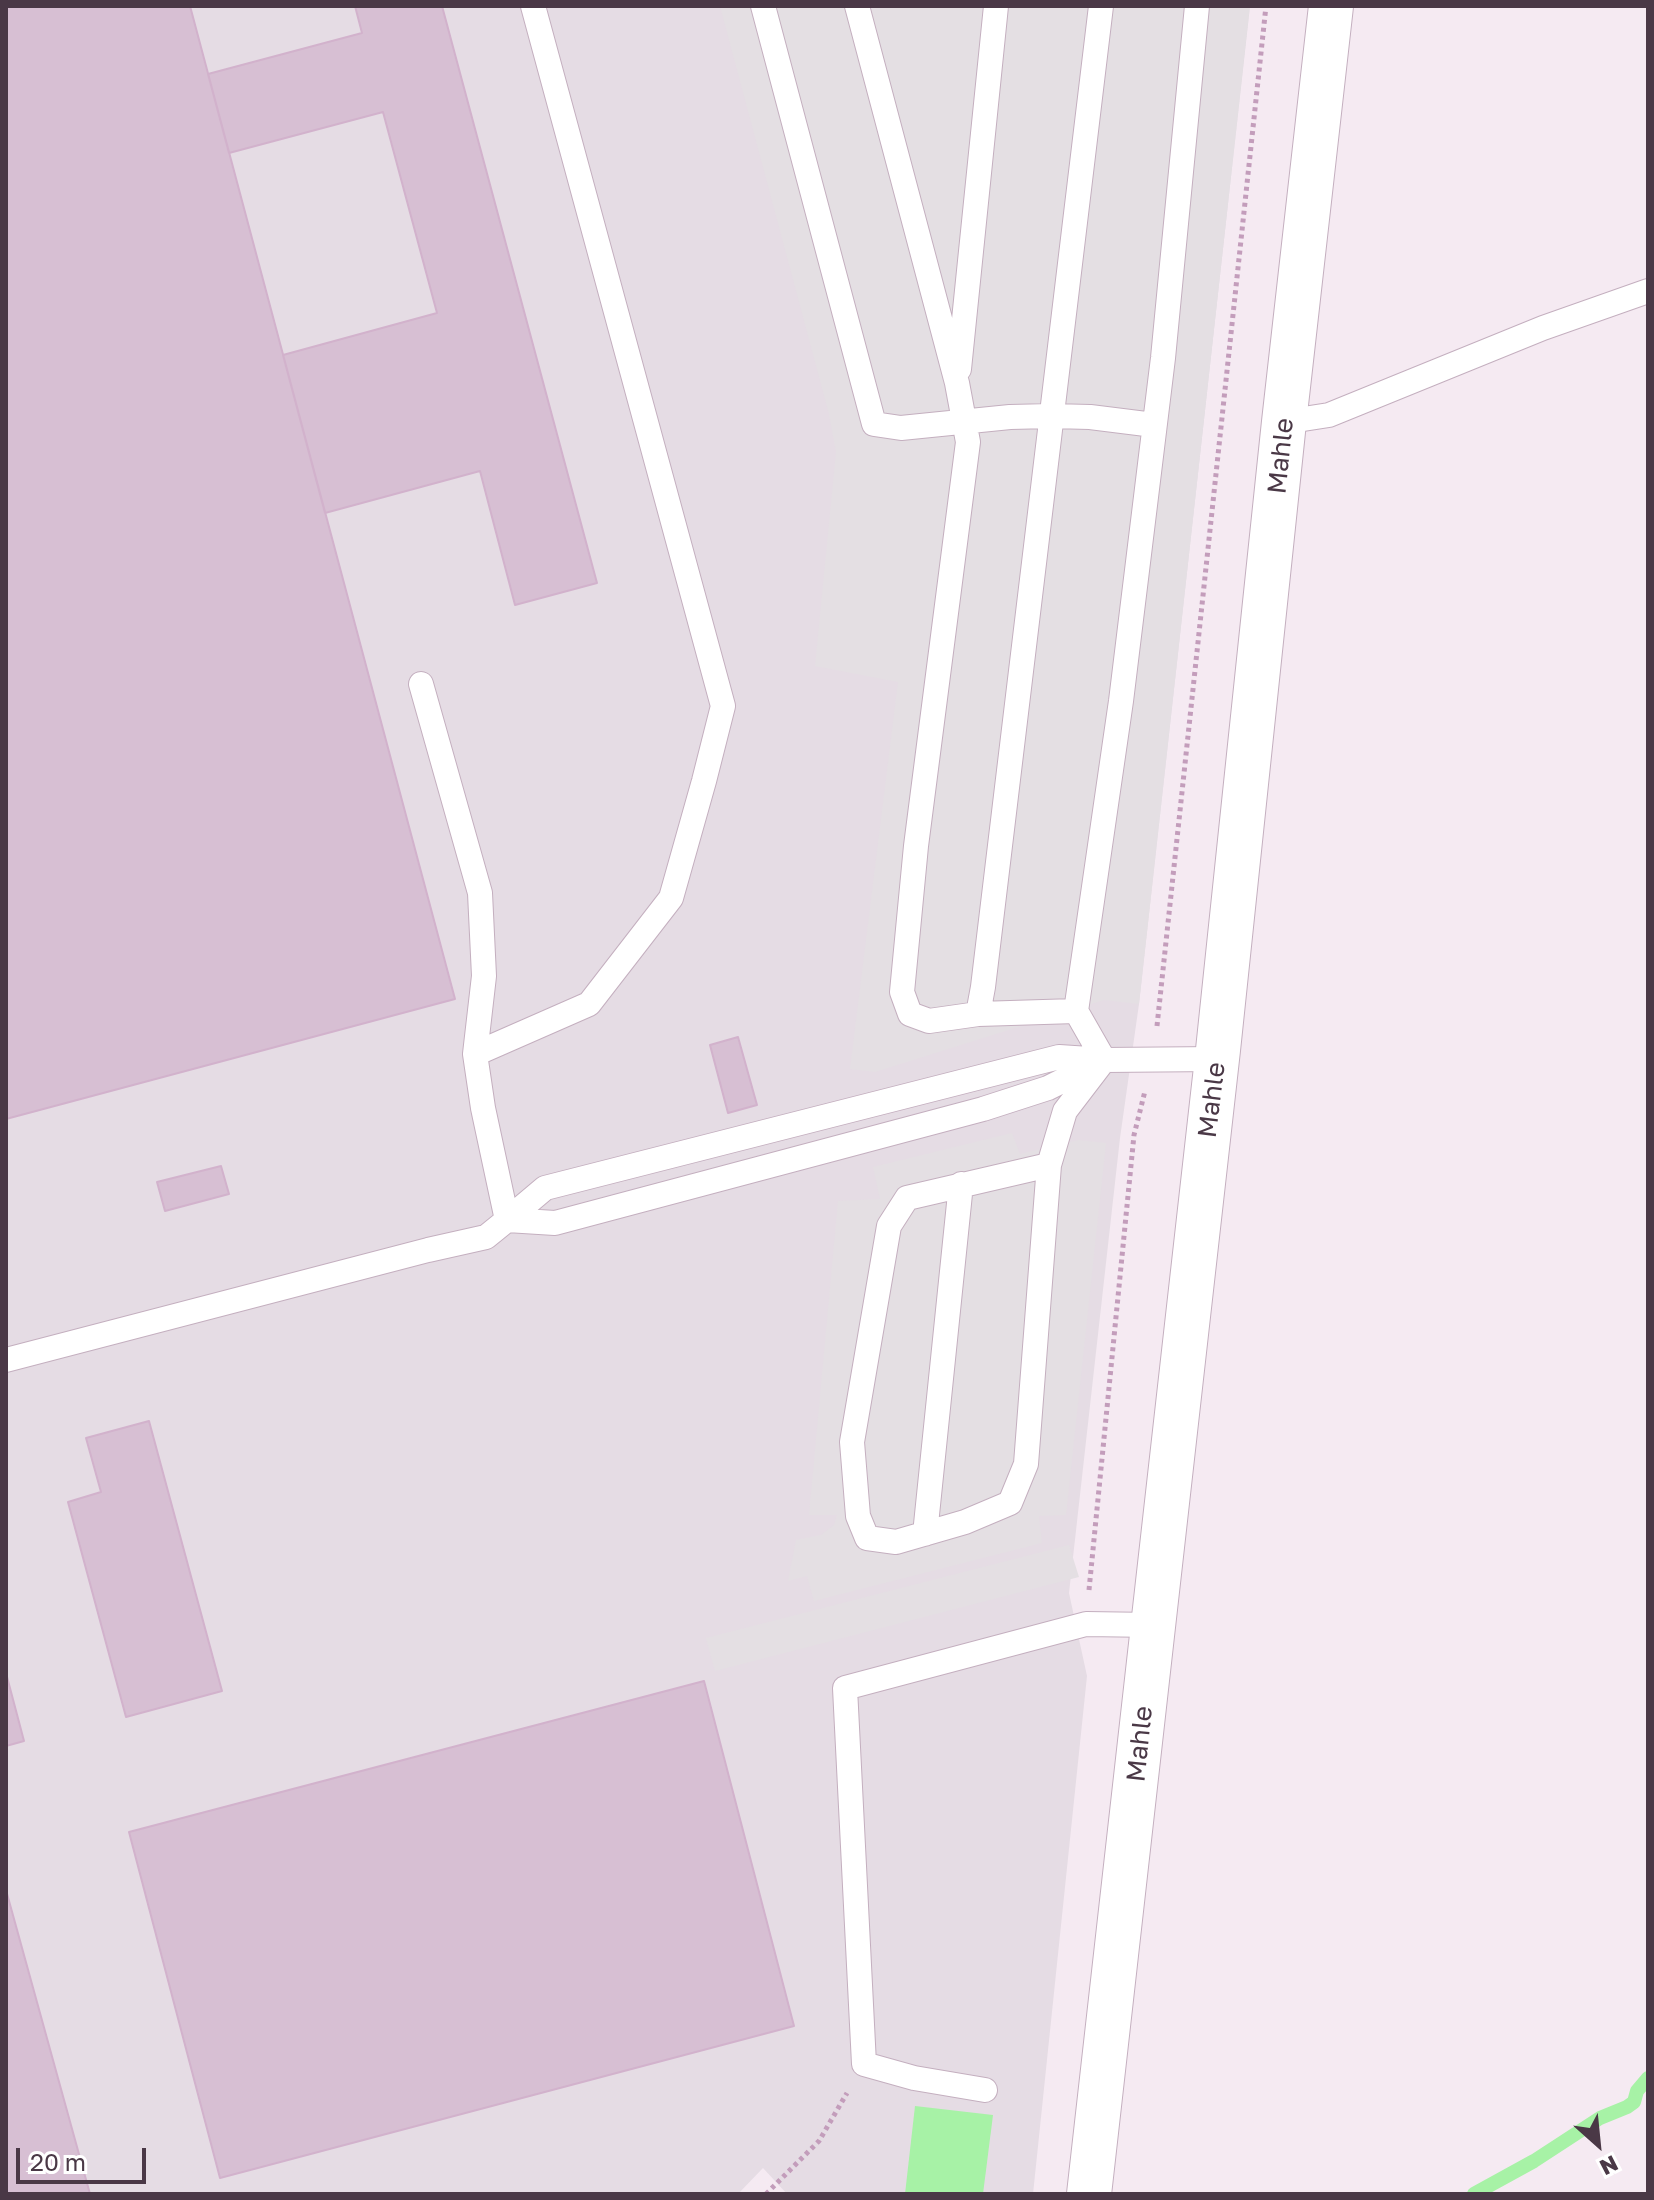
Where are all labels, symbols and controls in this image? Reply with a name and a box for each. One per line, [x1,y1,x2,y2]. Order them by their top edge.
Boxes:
street label: Mahle [1262,416,1300,496]
street label: Mahle [1192,1060,1232,1140]
street label: Mahle [1121,1704,1159,1784]
north arrow [1558,2104,1638,2184]
scale bar [20,2132,150,2182]
text: 20 m [30,2147,86,2176]
text: N [1596,2150,1623,2182]

